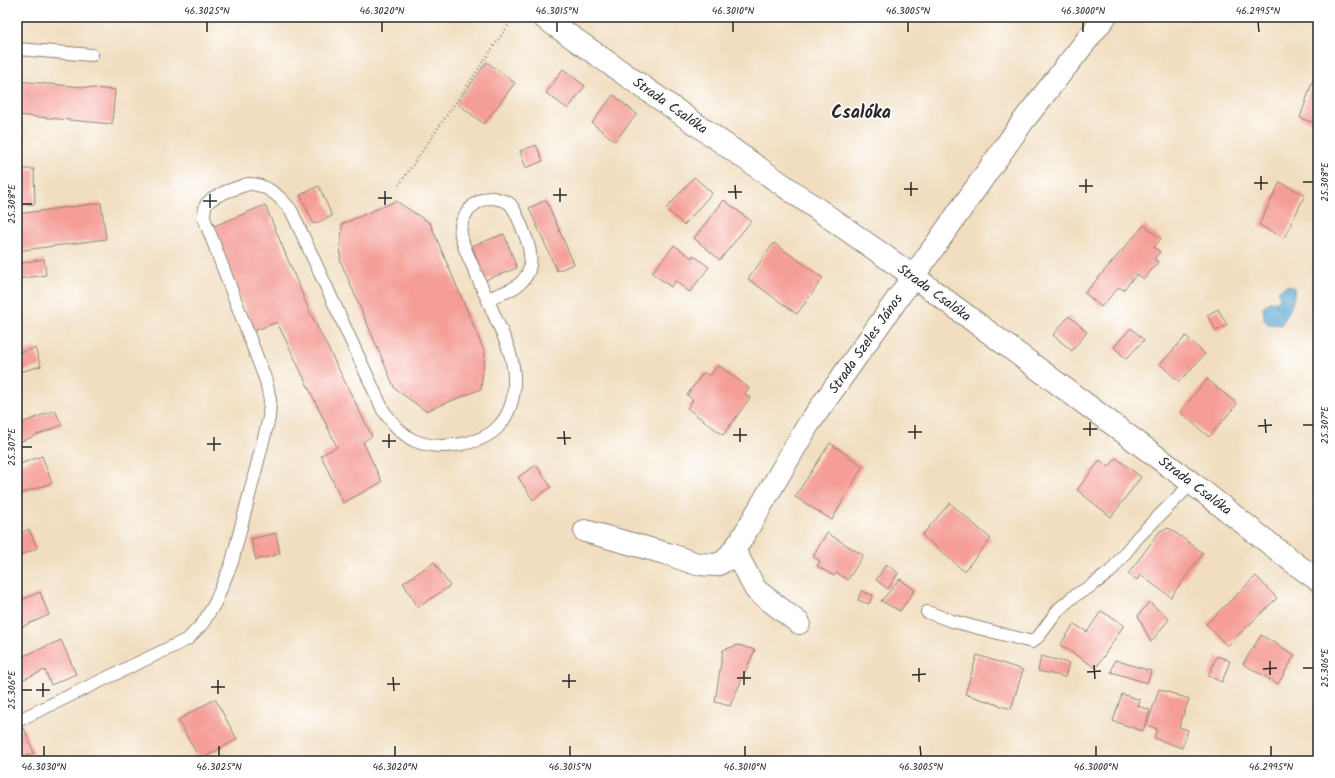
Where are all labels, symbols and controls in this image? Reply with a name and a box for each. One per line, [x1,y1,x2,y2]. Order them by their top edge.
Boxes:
text: 46.3025°N [184,3,230,19]
text: 46.3020°N [359,3,405,19]
text: 46.3015°N [536,3,579,19]
text: 46.3010°N [712,3,754,19]
text: 46.3005°N [886,3,931,19]
text: 46.3000°N [1061,3,1105,19]
text: 46.2995°N [1236,3,1280,19]
street label: Strada Csalóka [628,72,712,140]
district label: Csalóka [831,99,891,128]
text: 25.308°E [1317,161,1333,202]
text: 25.308°E [4,183,20,224]
street label: Strada Csalóka [892,259,976,327]
street label: Strada Szeles János [823,290,909,398]
text: 25.307°E [1317,405,1333,444]
text: 25.307°E [4,427,20,466]
street label: Strada Csalóka [1154,451,1236,521]
text: 25.306°E [1317,647,1333,688]
text: 25.306°E [4,669,20,710]
text: 46.3030°N [21,759,67,775]
text: 46.3025°N [196,759,242,775]
text: 46.3020°N [372,759,418,775]
text: 46.3015°N [549,759,592,775]
text: 46.3010°N [724,759,766,775]
text: 46.3005°N [899,759,944,775]
text: 46.3000°N [1074,759,1118,775]
text: 46.2995°N [1249,759,1293,775]

